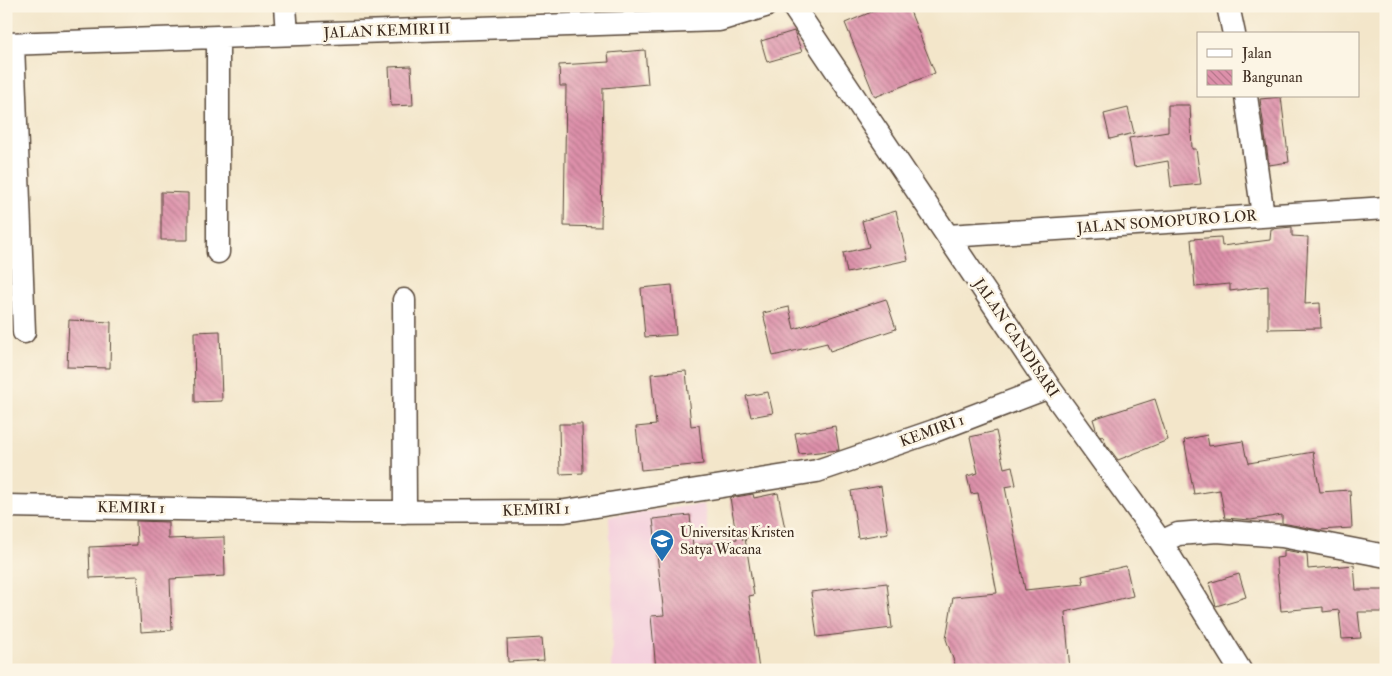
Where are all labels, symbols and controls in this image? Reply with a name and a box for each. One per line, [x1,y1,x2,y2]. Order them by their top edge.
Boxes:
street label: JALAN KEMIRI II [322,19,451,44]
legend [1197,32,1360,98]
text: Jalan [1241,44,1272,64]
text: Bangunan [1242,68,1303,87]
street label: JALAN SOMOPURO LOR [1075,206,1259,239]
street label: JALAN CANDISARI [968,274,1063,402]
street label: KEMIRI 1 [897,411,967,451]
street label: KEMIRI 1 [97,498,165,518]
street label: KEMIRI 1 [502,499,570,521]
place label: Universitas Kristen Satya Wacana [680,523,795,559]
school or university icon: Universitas Kristen Satya Wacana [649,528,675,562]

